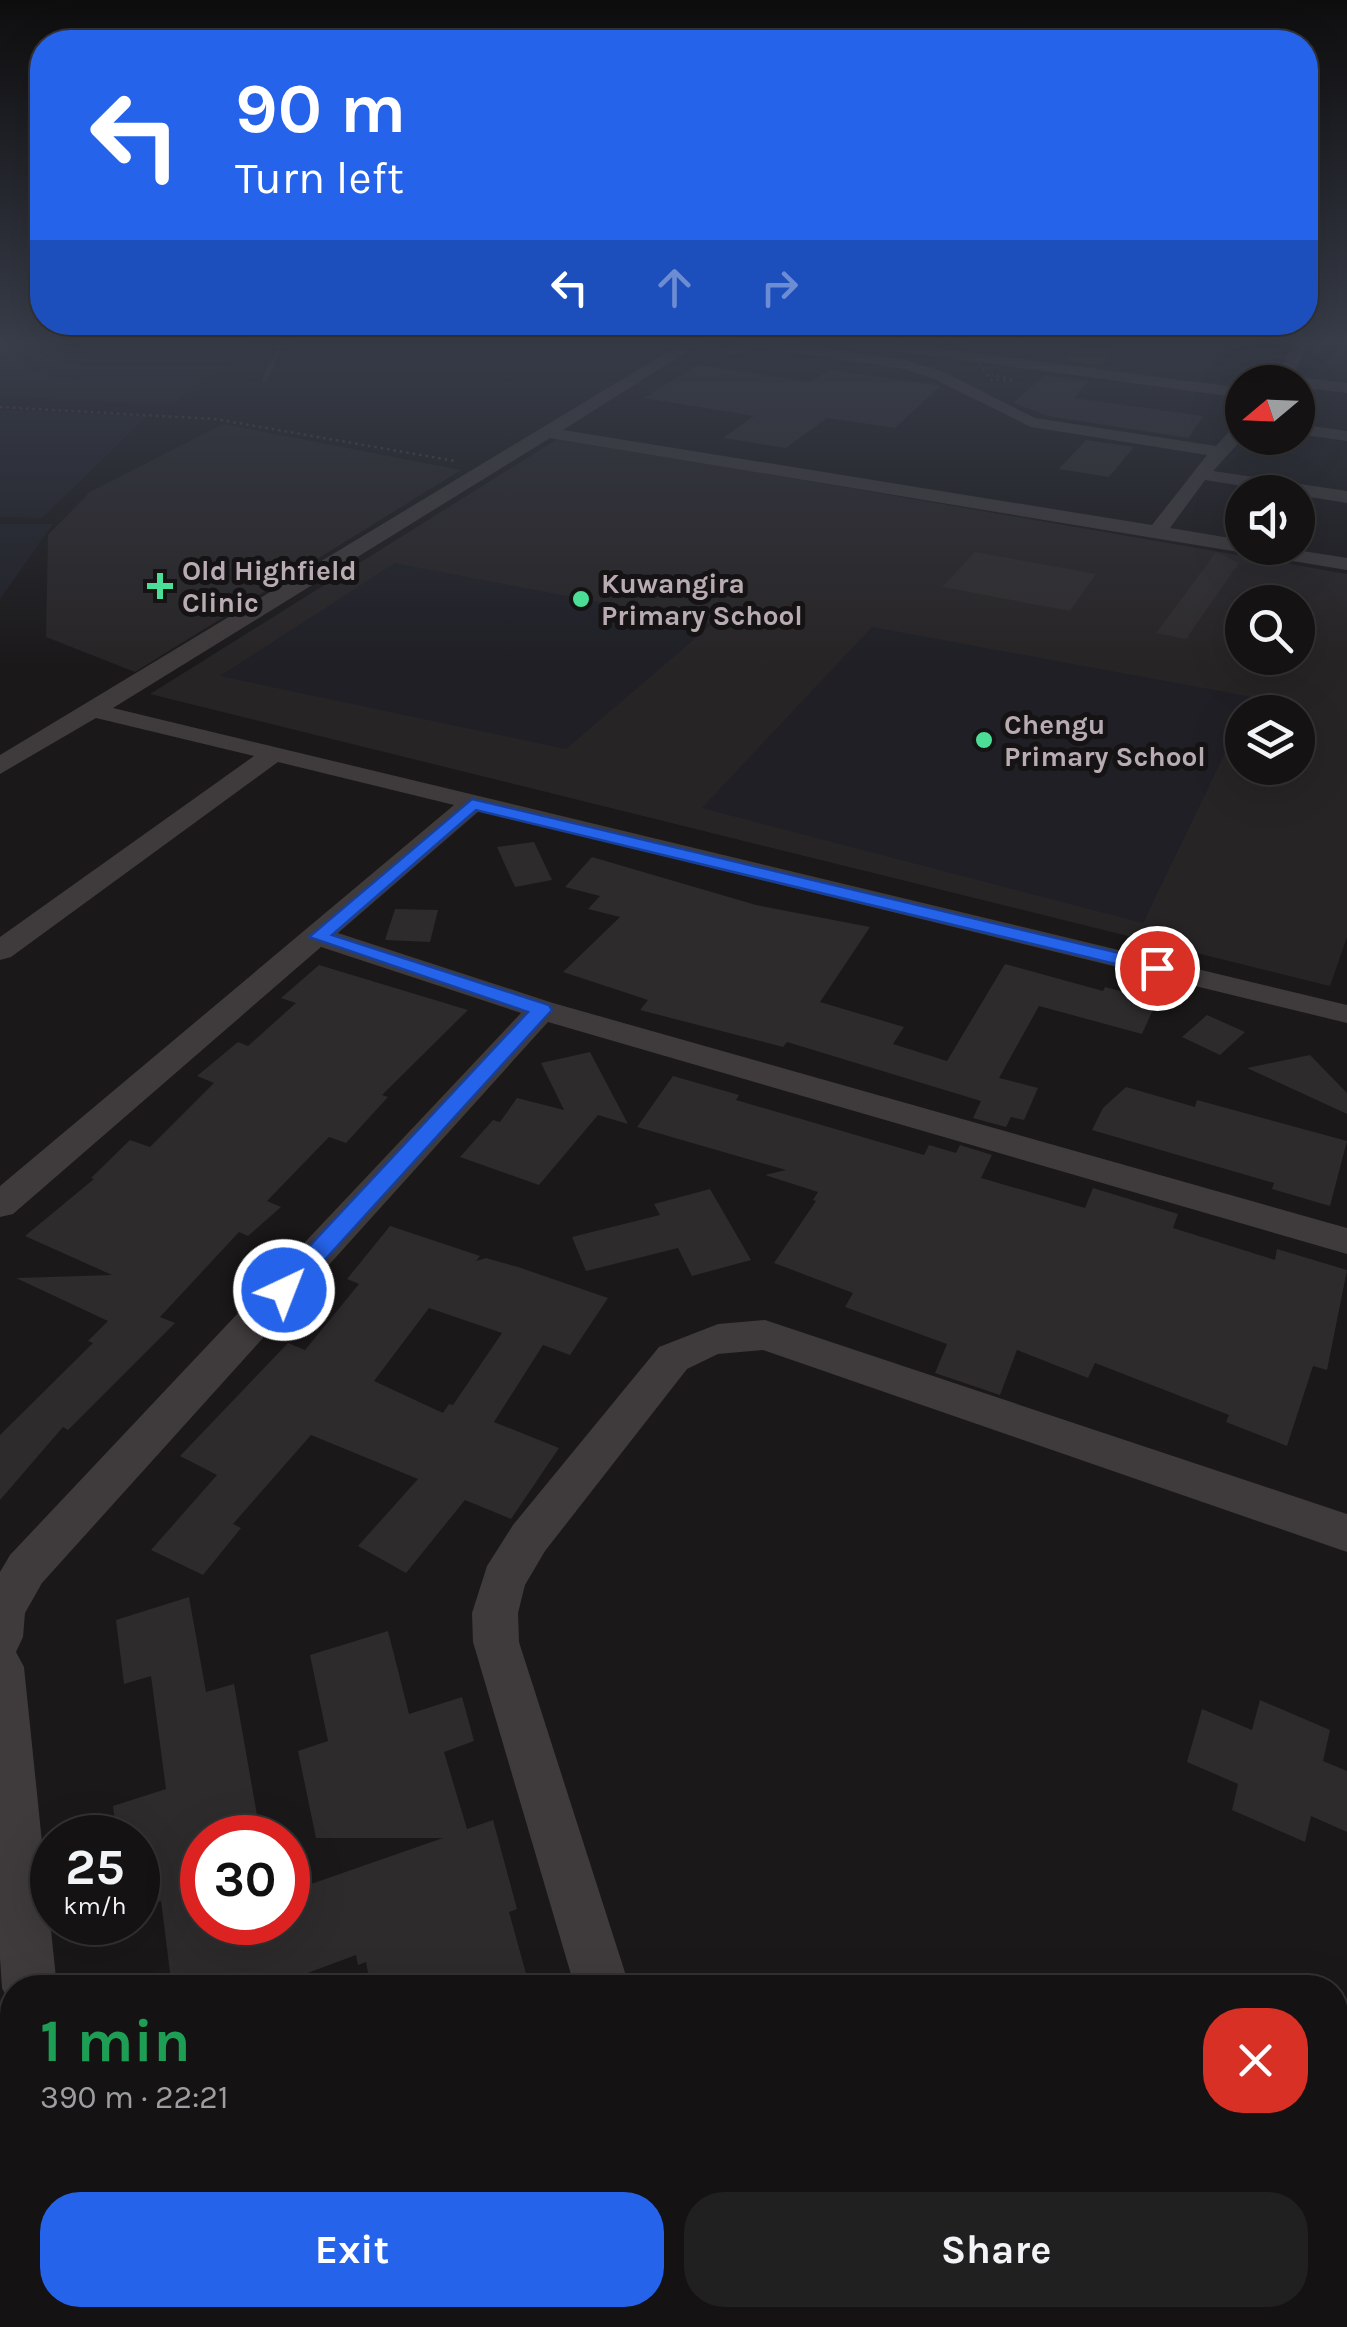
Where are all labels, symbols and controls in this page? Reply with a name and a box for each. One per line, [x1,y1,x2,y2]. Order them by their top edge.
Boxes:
text: 90 m [235,68,406,150]
icon: left [70,70,200,200]
text: Turn left [235,152,404,204]
icon: left [542,260,597,315]
icon: ahead [647,260,702,315]
icon: right [752,260,807,315]
north arrow [1225,365,1315,455]
map controls [1225,365,1315,785]
button: sound [1225,475,1315,565]
place label: Old Highfield Clinic [182,554,357,619]
place label: Kuwangira Primary School [601,567,803,632]
marker: Old Highfield Clinic [147,573,173,599]
button: search [1225,585,1315,675]
marker: Kuwangira Primary School [570,588,592,610]
button: layers [1225,695,1315,785]
place label: Chengu Primary School [1004,708,1206,773]
marker: Chengu Primary School [973,729,995,751]
pin [1115,926,1200,1011]
icon: arrive [1130,941,1185,996]
position arrow [232,1238,336,1342]
speed limit sign: 30 [180,1815,310,1945]
text: 25 [65,1838,125,1897]
text: km/h [63,1891,127,1920]
text: 1 min [40,2006,191,2076]
button: close [1203,2008,1308,2113]
text: 390 m · 22:21 [40,2079,228,2116]
button: Exit [40,2192,664,2307]
button: Share [684,2192,1308,2307]

